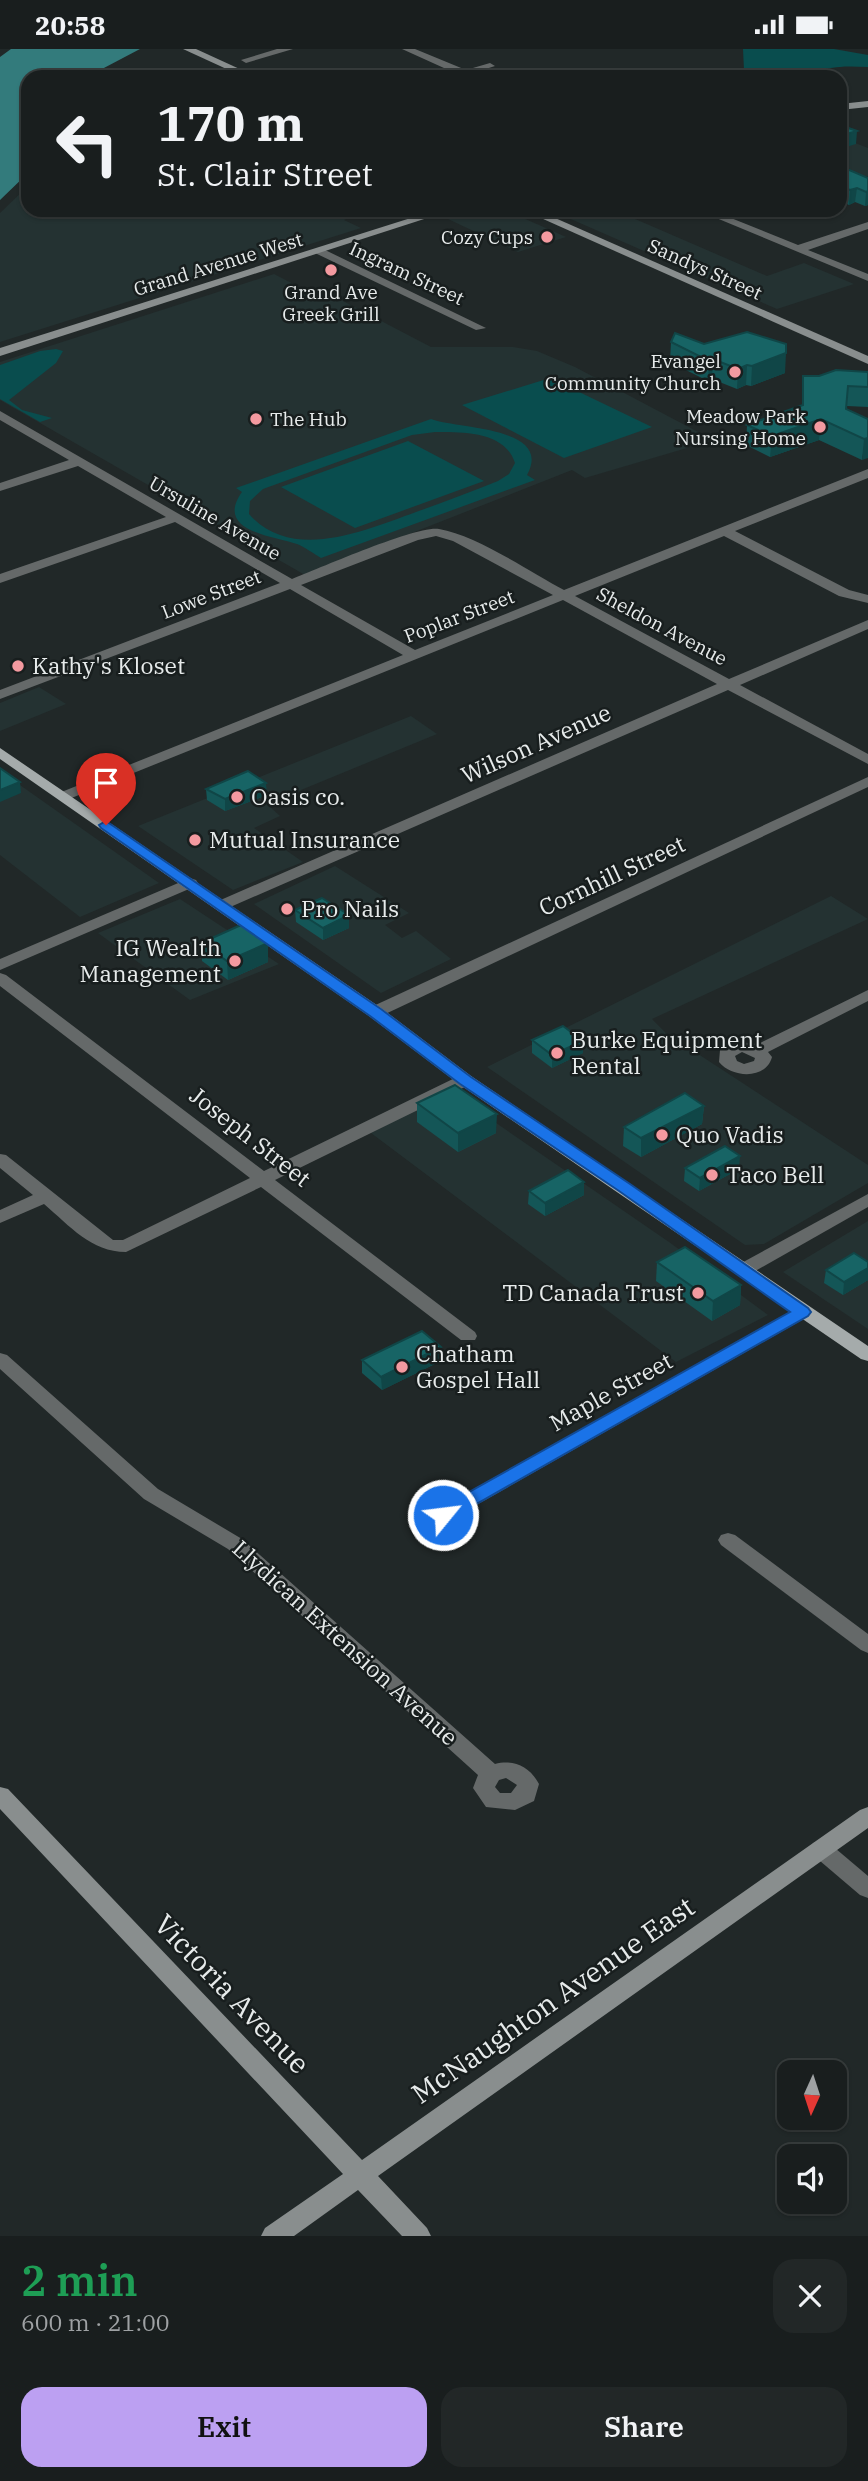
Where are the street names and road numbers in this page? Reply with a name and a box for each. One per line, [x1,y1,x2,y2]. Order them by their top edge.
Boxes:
street label: Grand Avenue West [131,227,306,301]
street label: Sandys Street [644,233,766,305]
street label: Ingram Street [346,236,468,310]
street label: Ursuline Avenue [145,470,285,566]
street label: Lowe Street [158,564,264,624]
street label: Sheldon Avenue [593,581,731,671]
street label: Poplar Street [400,584,518,648]
street label: Wilson Avenue [456,697,615,790]
street label: Cornhill Street [534,828,689,922]
street label: Joseph Street [184,1080,317,1193]
street label: Maple Street [544,1345,677,1437]
street label: Llydican Extension Avenue [227,1533,465,1752]
street label: McNaughton Avenue East [404,1888,702,2111]
street label: Victoria Avenue [147,1906,318,2081]

